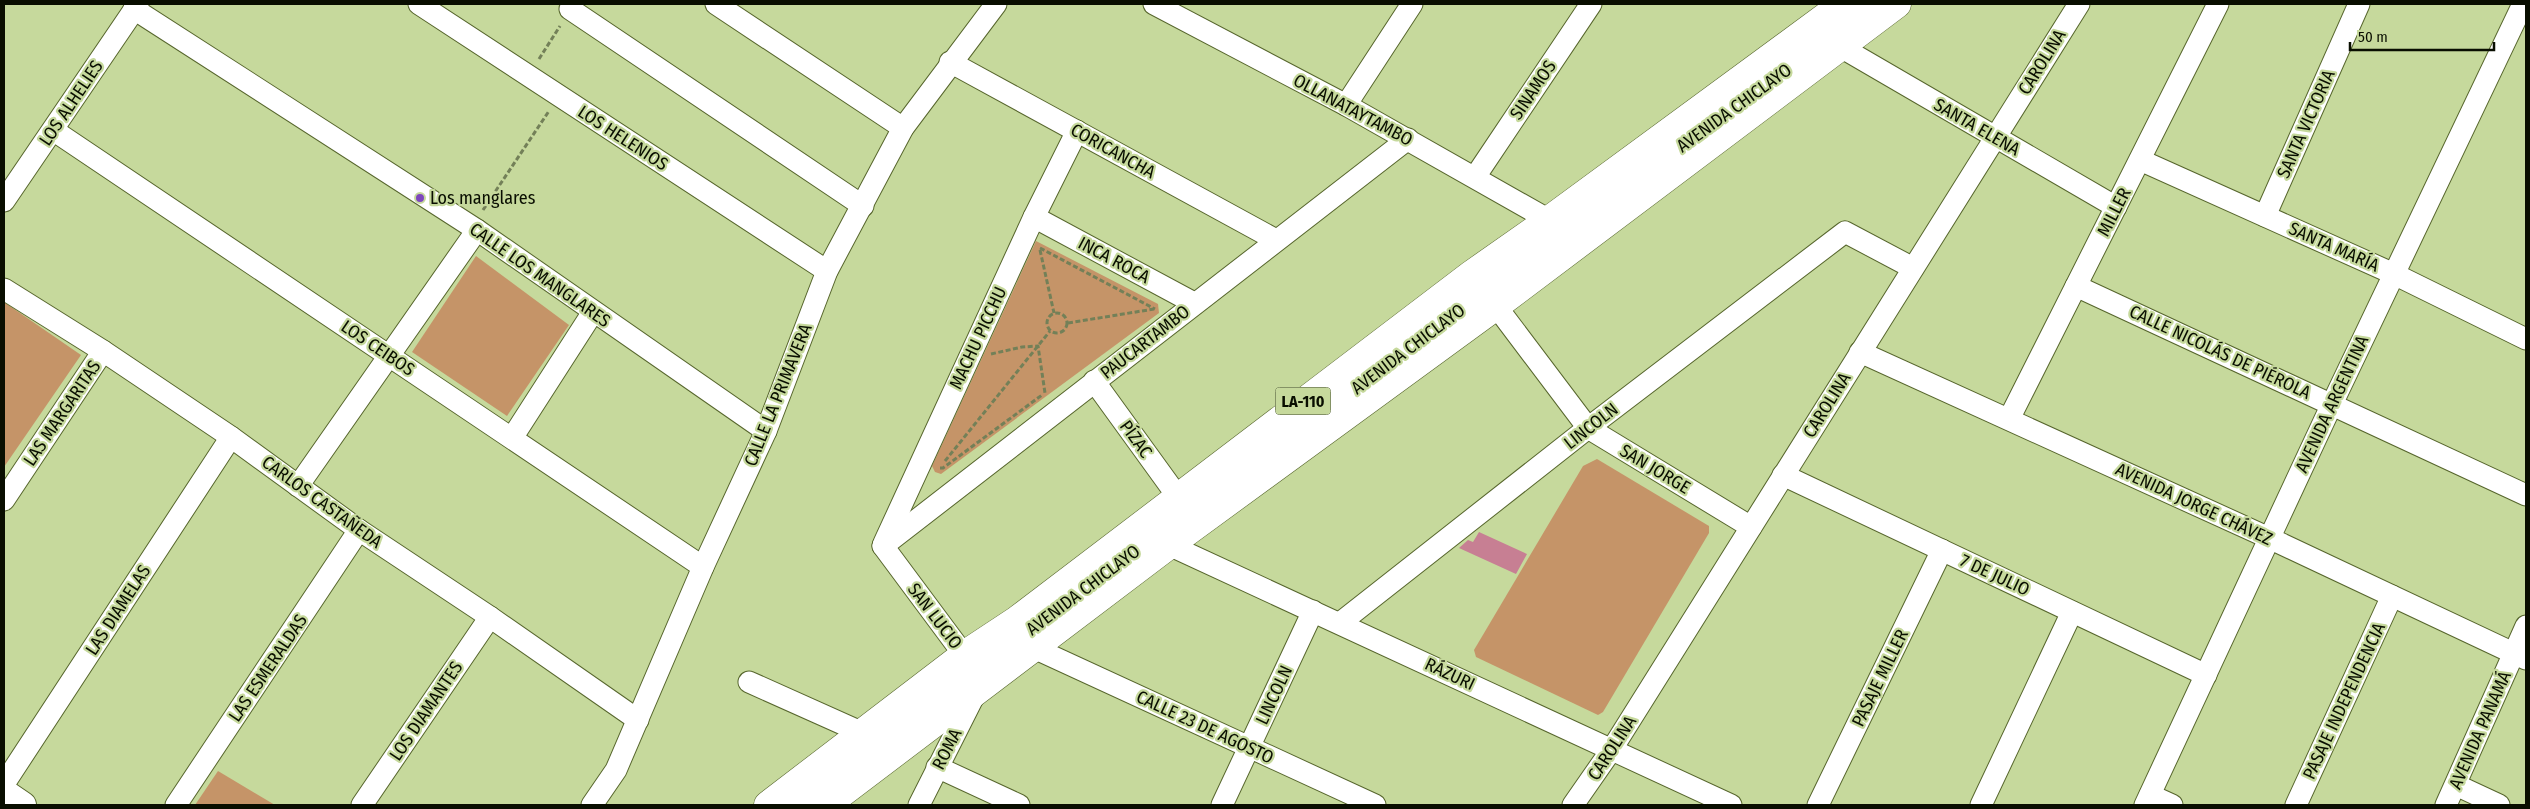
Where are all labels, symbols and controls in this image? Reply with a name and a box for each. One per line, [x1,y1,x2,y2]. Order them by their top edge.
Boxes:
scale bar [2350,20,2494,52]
street label: CAROLINA [2013,25,2071,99]
text: 50 m [2358,28,2388,46]
street label: LOS ALHELIES [34,56,108,150]
street label: SINAMOS [1505,56,1561,124]
street label: AVENIDA CHICLAYO [1672,59,1796,157]
street label: SANTA VICTORIA [2272,66,2340,182]
street label: OLLANATAYTAMBO [1290,69,1416,151]
street label: SANTA ELENA [1930,94,2024,161]
street label: LOS HELENIOS [574,101,672,175]
street label: CORICANCHA [1067,119,1160,184]
street label: MILLER [2092,184,2136,240]
place label: Los manglares [430,187,536,209]
marker: Los manglares [414,192,426,204]
street label: SANTA MARÍA [2285,216,2384,277]
street label: CALLE LOS MANGLARES [465,218,615,332]
street label: INCA ROCA [1074,232,1154,288]
street label: MACHU PICCHU [945,283,1011,393]
street label: AVENIDA CHICLAYO [1347,299,1469,399]
street label: CALLE NICOLÁS DE PIÉROLA [2126,299,2315,404]
street label: PAUCARTAMBO [1096,300,1194,384]
street label: LOS CEIBOS [337,315,419,381]
street label: CALLE LA PRIMAVERA [739,320,817,469]
street label: AVENIDA ARGENTINA [2291,331,2374,476]
street label: LAS MARGARITAS [19,356,105,470]
street label: CAROLINA [1798,368,1856,442]
road number: LA-110 [1276,388,1330,414]
street label: LINCOLN [1560,398,1622,454]
street label: PÍZAC [1115,415,1158,462]
street label: SAN JORGE [1616,439,1694,499]
street label: CARLOS CASTAÑEDA [258,451,387,553]
street label: AVENIDA JORGE CHÁVEZ [2112,457,2276,550]
street label: AVENIDA CHICLAYO [1022,540,1144,640]
street label: 7 DE JULIO [1957,549,2033,601]
street label: LAS DIAMELAS [81,561,155,659]
street label: SAN LUCIO [903,579,967,653]
street label: LAS ESMERALDAS [224,610,312,726]
street label: PASAJE INDEPENDENCIA [2298,619,2390,783]
street label: PASAJE MILLER [1847,626,1913,730]
street label: RÁZURI [1421,652,1479,695]
street label: LOS DIAMANTES [385,657,467,765]
street label: LINCOLN [1251,662,1297,728]
street label: AVENIDA PANAMÁ [2443,667,2516,792]
street label: CALLE 23 DE AGOSTO [1133,686,1277,768]
street label: CAROLINA [1583,711,1641,784]
street label: ROMA [927,724,967,773]

